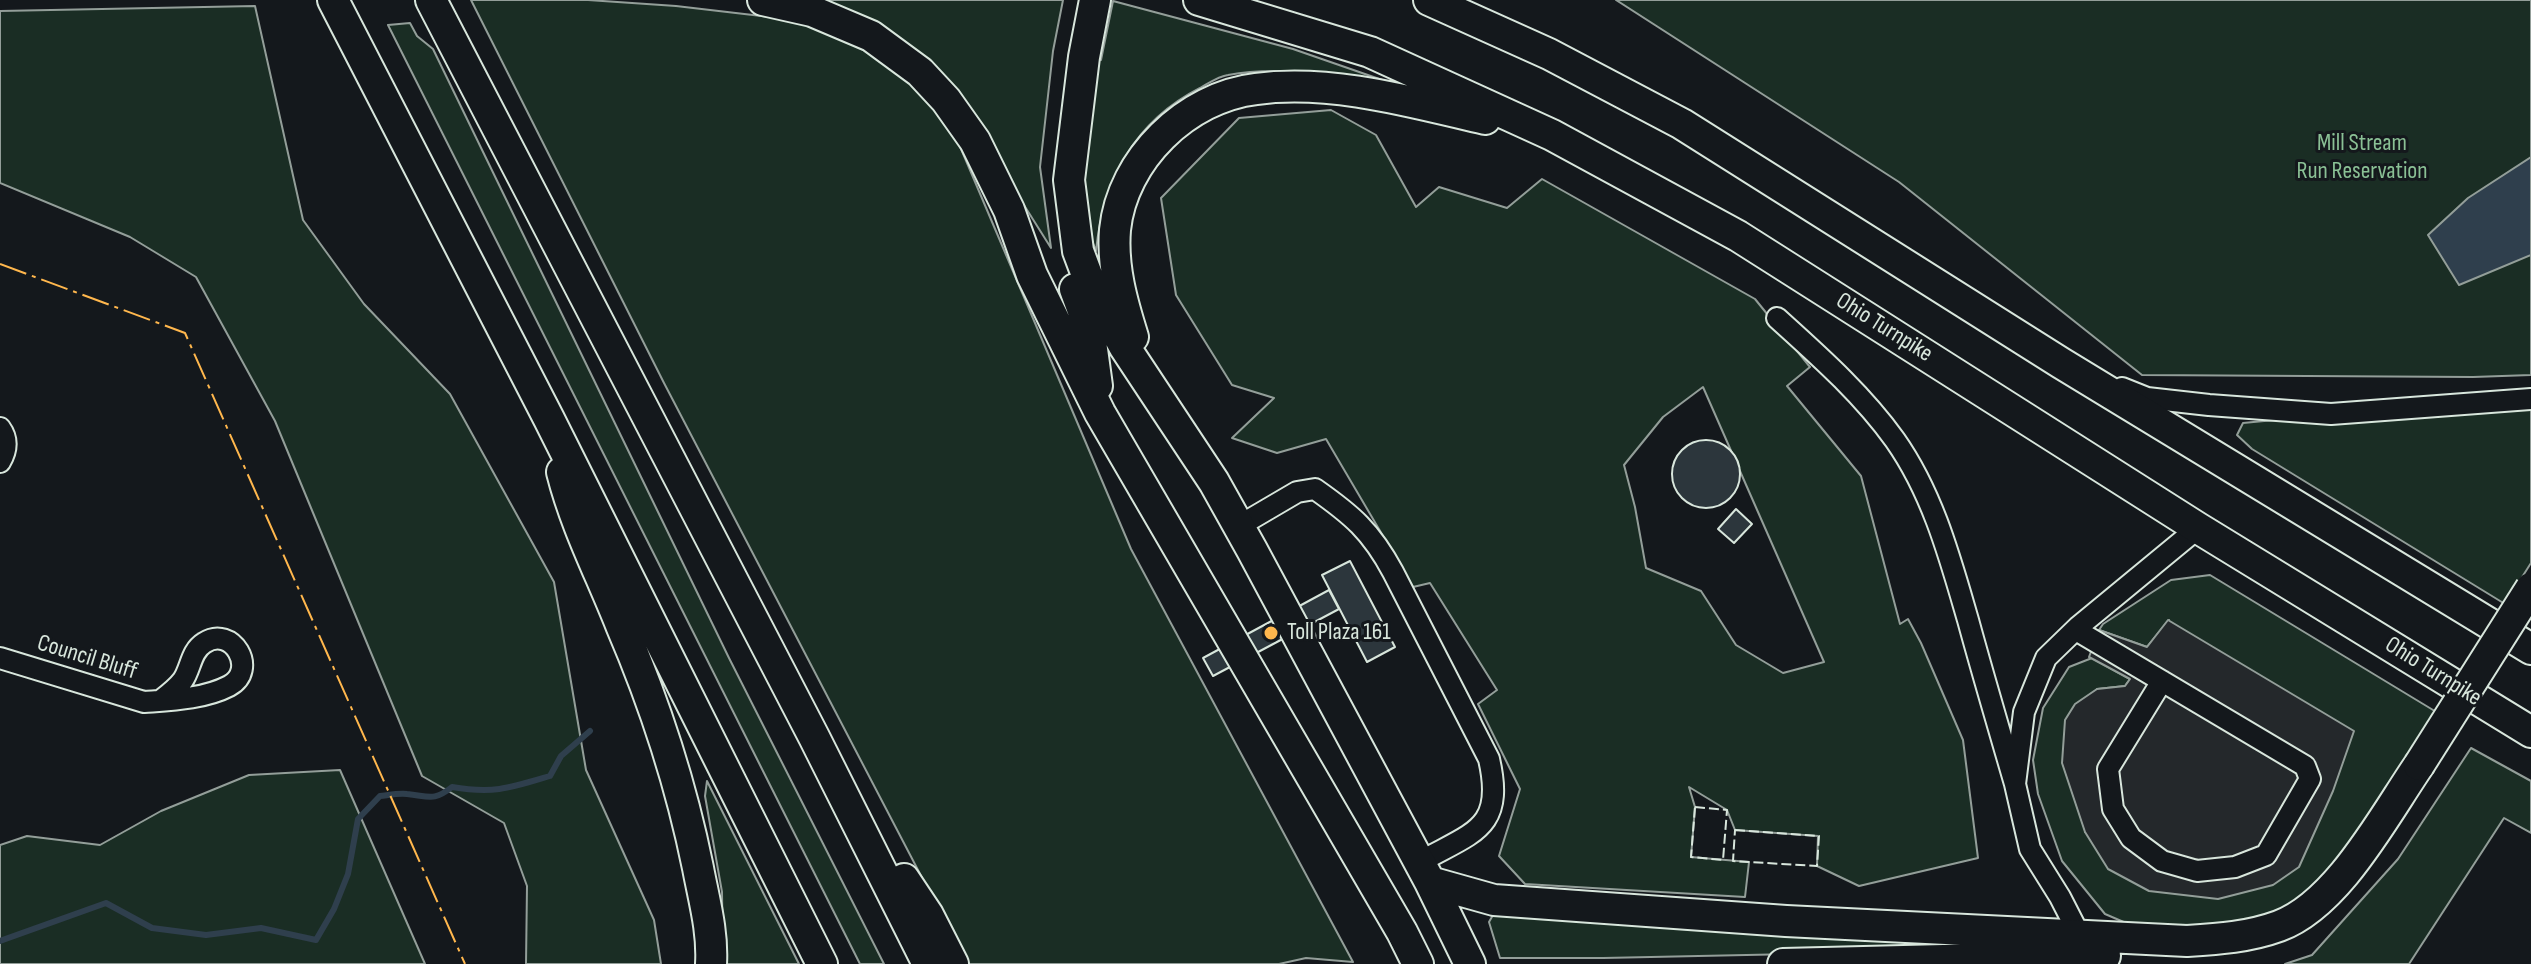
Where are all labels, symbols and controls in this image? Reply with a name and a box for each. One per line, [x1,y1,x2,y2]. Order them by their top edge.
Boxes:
park label: Mill Stream Run Reservation [2296,130,2428,186]
street label: Ohio Turnpike [1830,287,1938,369]
place label: Toll Plaza 161 [1287,619,1391,647]
marker: Toll Plaza 161 [1262,624,1280,642]
street label: Council Bluff [34,629,140,687]
street label: Ohio Turnpike [2379,631,2487,713]

